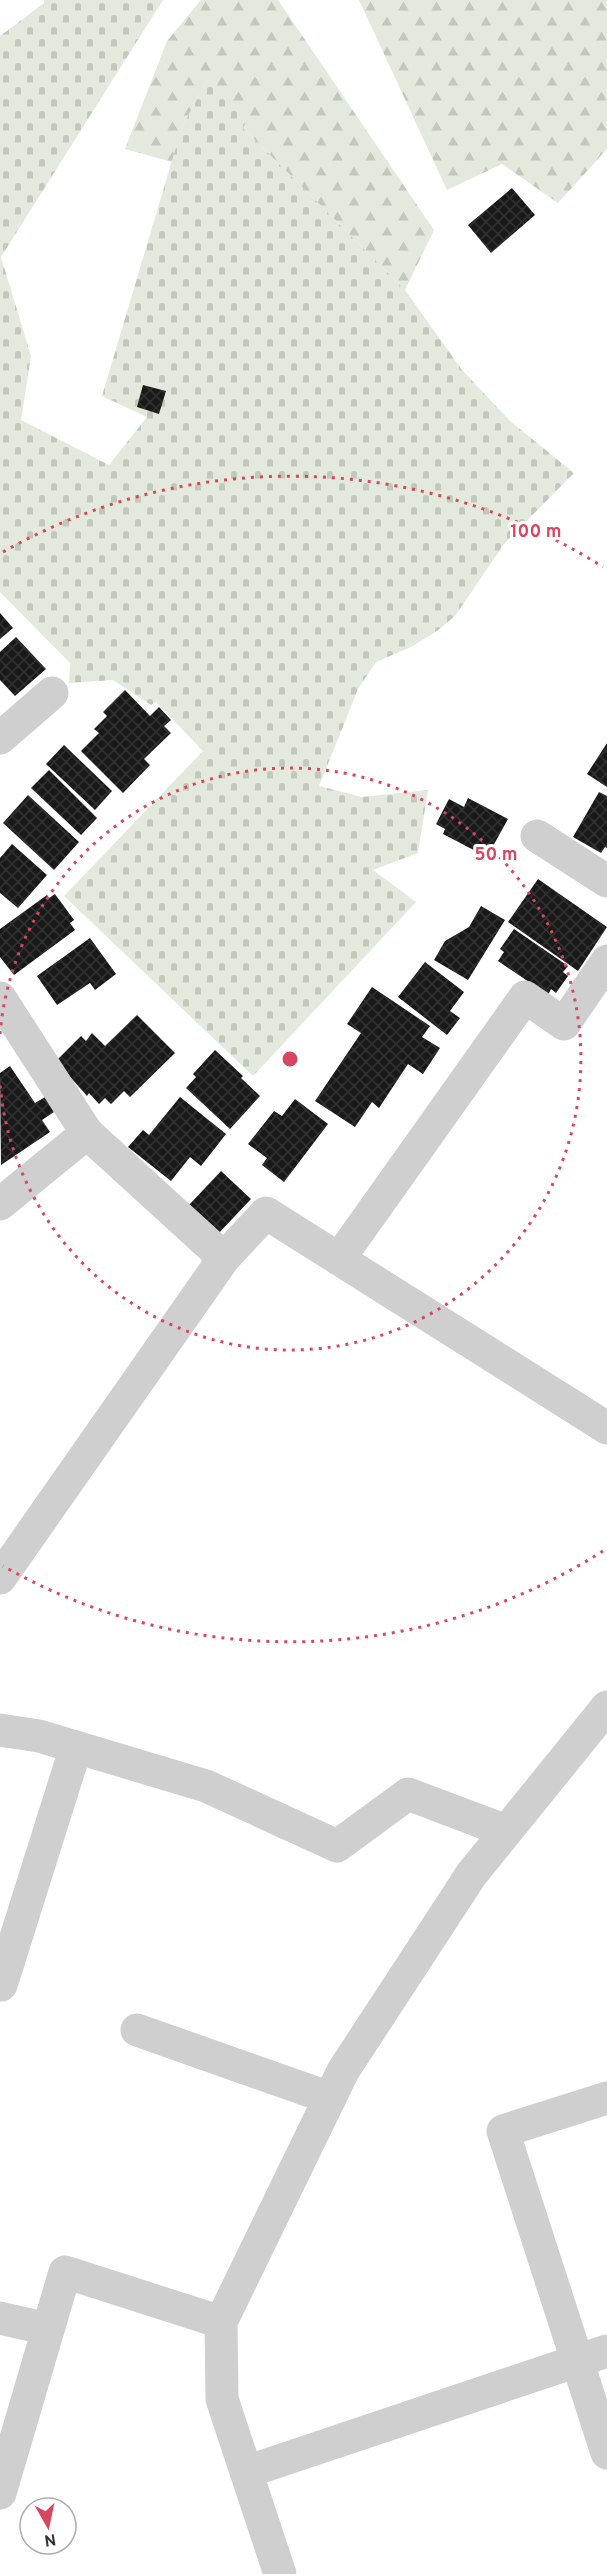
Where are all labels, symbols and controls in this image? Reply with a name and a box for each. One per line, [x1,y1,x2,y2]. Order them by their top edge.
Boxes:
text: 100 m [510,521,562,544]
text: 50 m [474,844,518,867]
centre of rings [280,1049,300,1069]
north arrow [18,2496,78,2556]
text: N [43,2528,57,2550]

